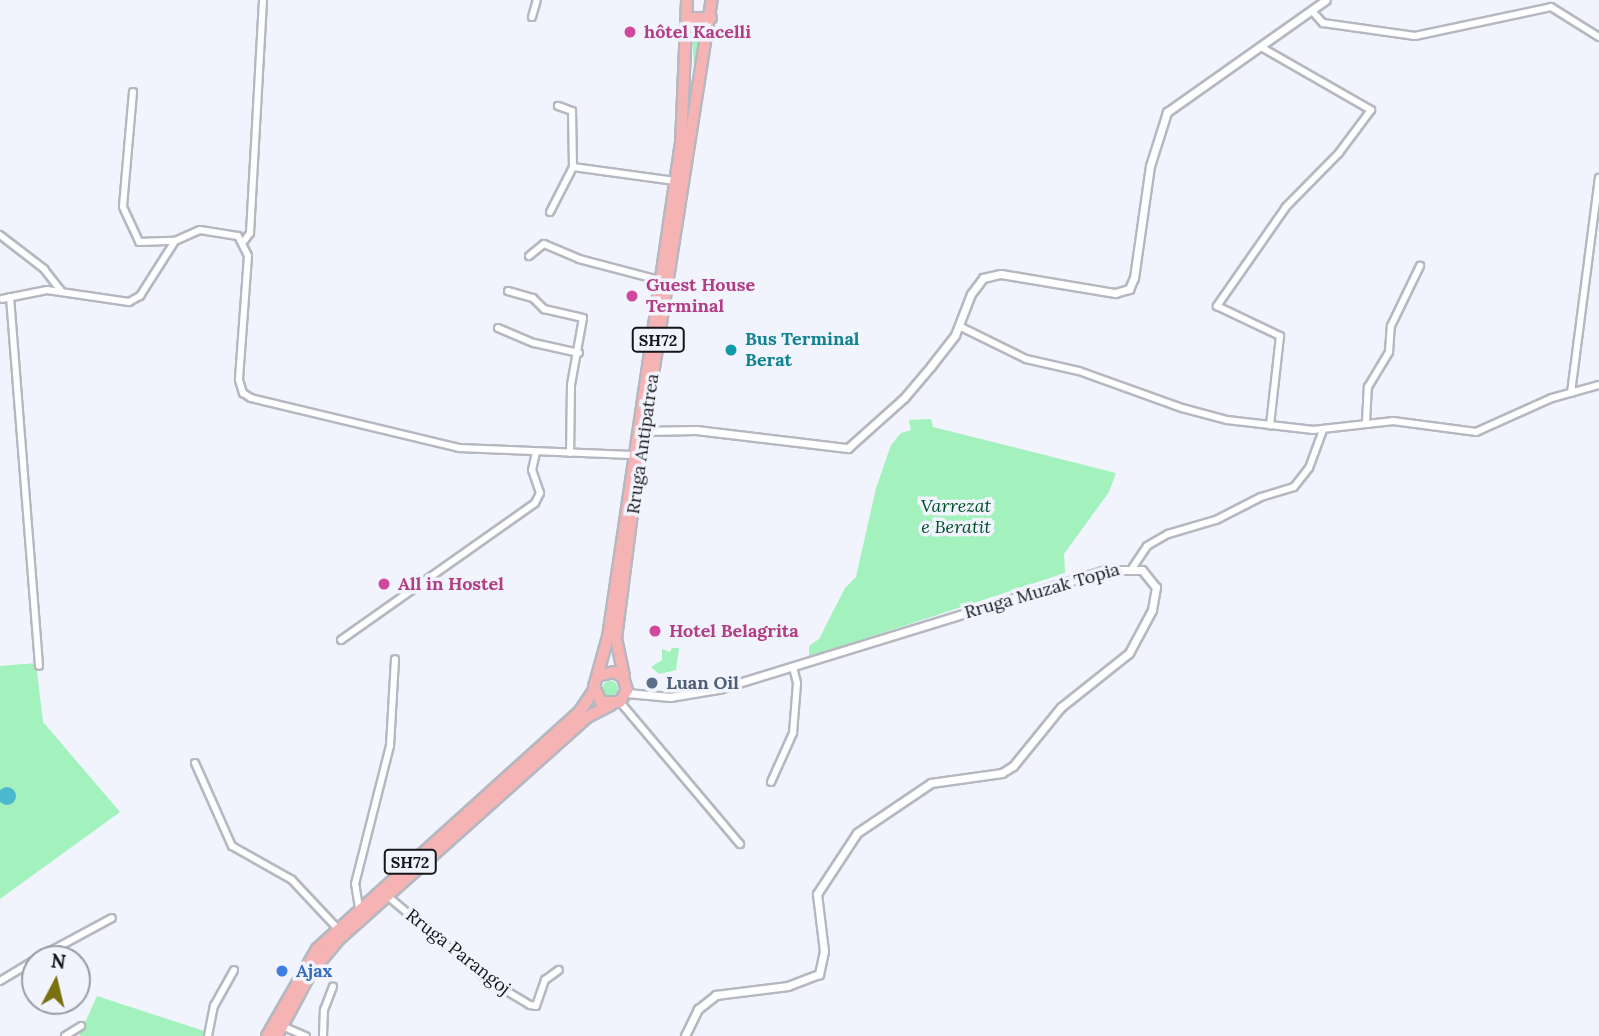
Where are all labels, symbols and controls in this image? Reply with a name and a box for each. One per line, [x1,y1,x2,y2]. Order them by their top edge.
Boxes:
place label: hôtel Kacelli [644,21,751,43]
marker: hôtel Kacelli [622,24,638,40]
place label: Guest House Terminal [646,275,755,318]
marker: Guest House Terminal [624,288,640,304]
road number: SH72 [630,328,686,352]
place label: Bus Terminal Berat [745,329,859,372]
marker: Bus Terminal Berat [723,342,739,358]
street label: Rruga Antipatrea [622,372,664,516]
park label: Varrezat e Beratit [921,496,991,538]
street label: Rruga Muzak Topia [962,559,1122,623]
place label: All in Hostel [398,573,504,595]
marker: All in Hostel [376,576,392,592]
place label: Hotel Belagrita [669,620,799,642]
marker: Hotel Belagrita [647,623,663,639]
place label: Luan Oil [666,672,739,694]
marker: Luan Oil [644,675,660,691]
road number: SH72 [382,849,438,874]
street label: Rruga Parangoj [401,904,515,1000]
north arrow [21,945,91,1015]
text: N [50,948,67,974]
place label: Ajax [296,960,332,982]
marker: Ajax [274,963,290,979]

